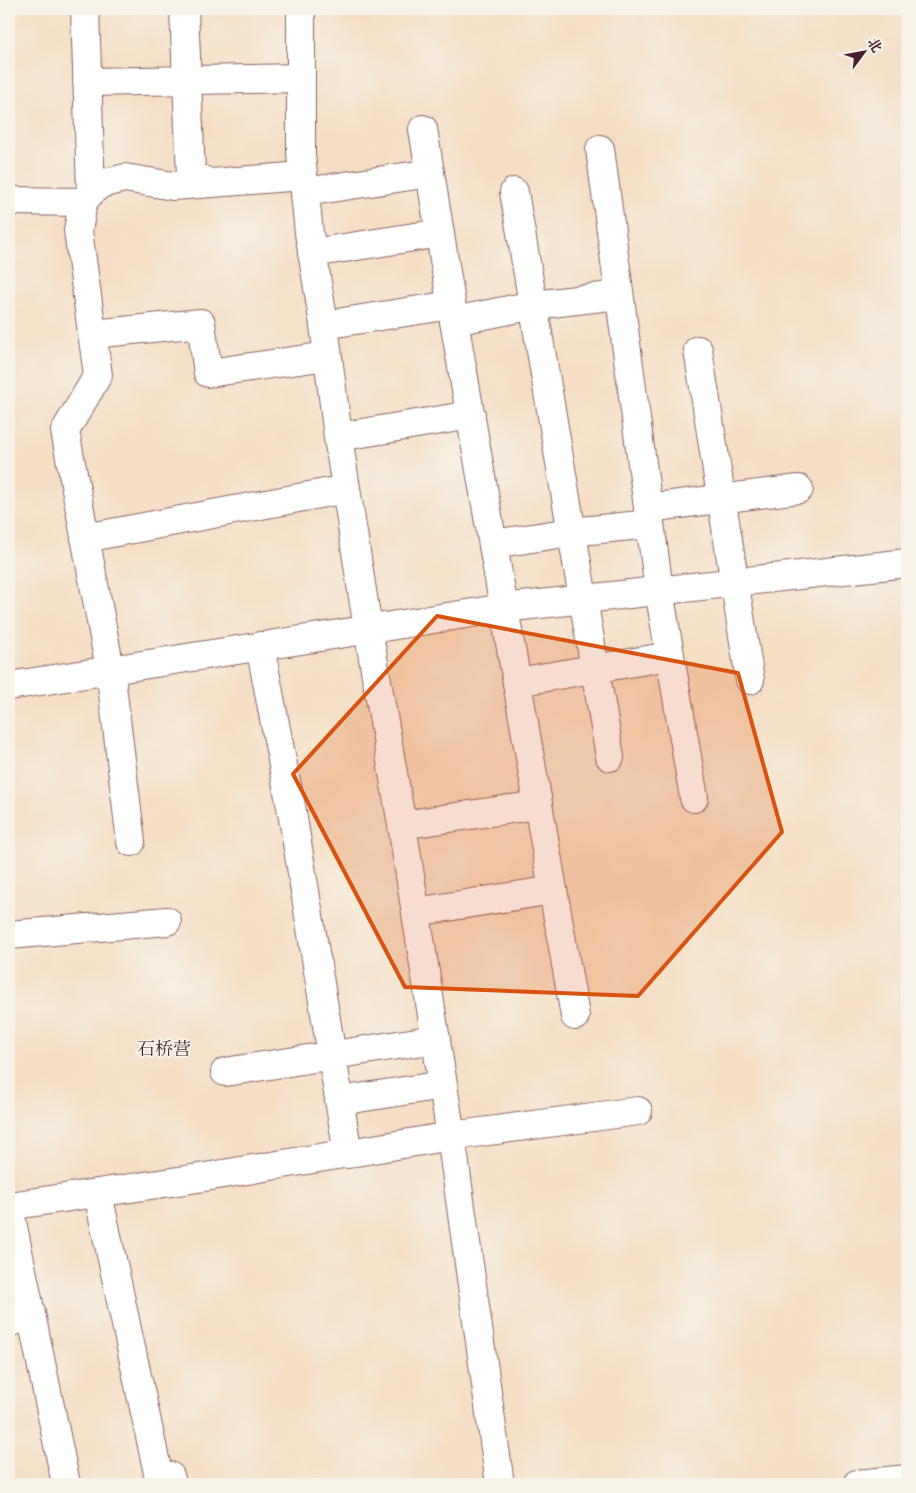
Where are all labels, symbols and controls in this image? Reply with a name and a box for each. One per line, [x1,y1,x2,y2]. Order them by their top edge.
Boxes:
north arrow [838,28,888,78]
text: 北 [863,35,886,56]
district label: 石桥营 [137,1039,191,1062]

